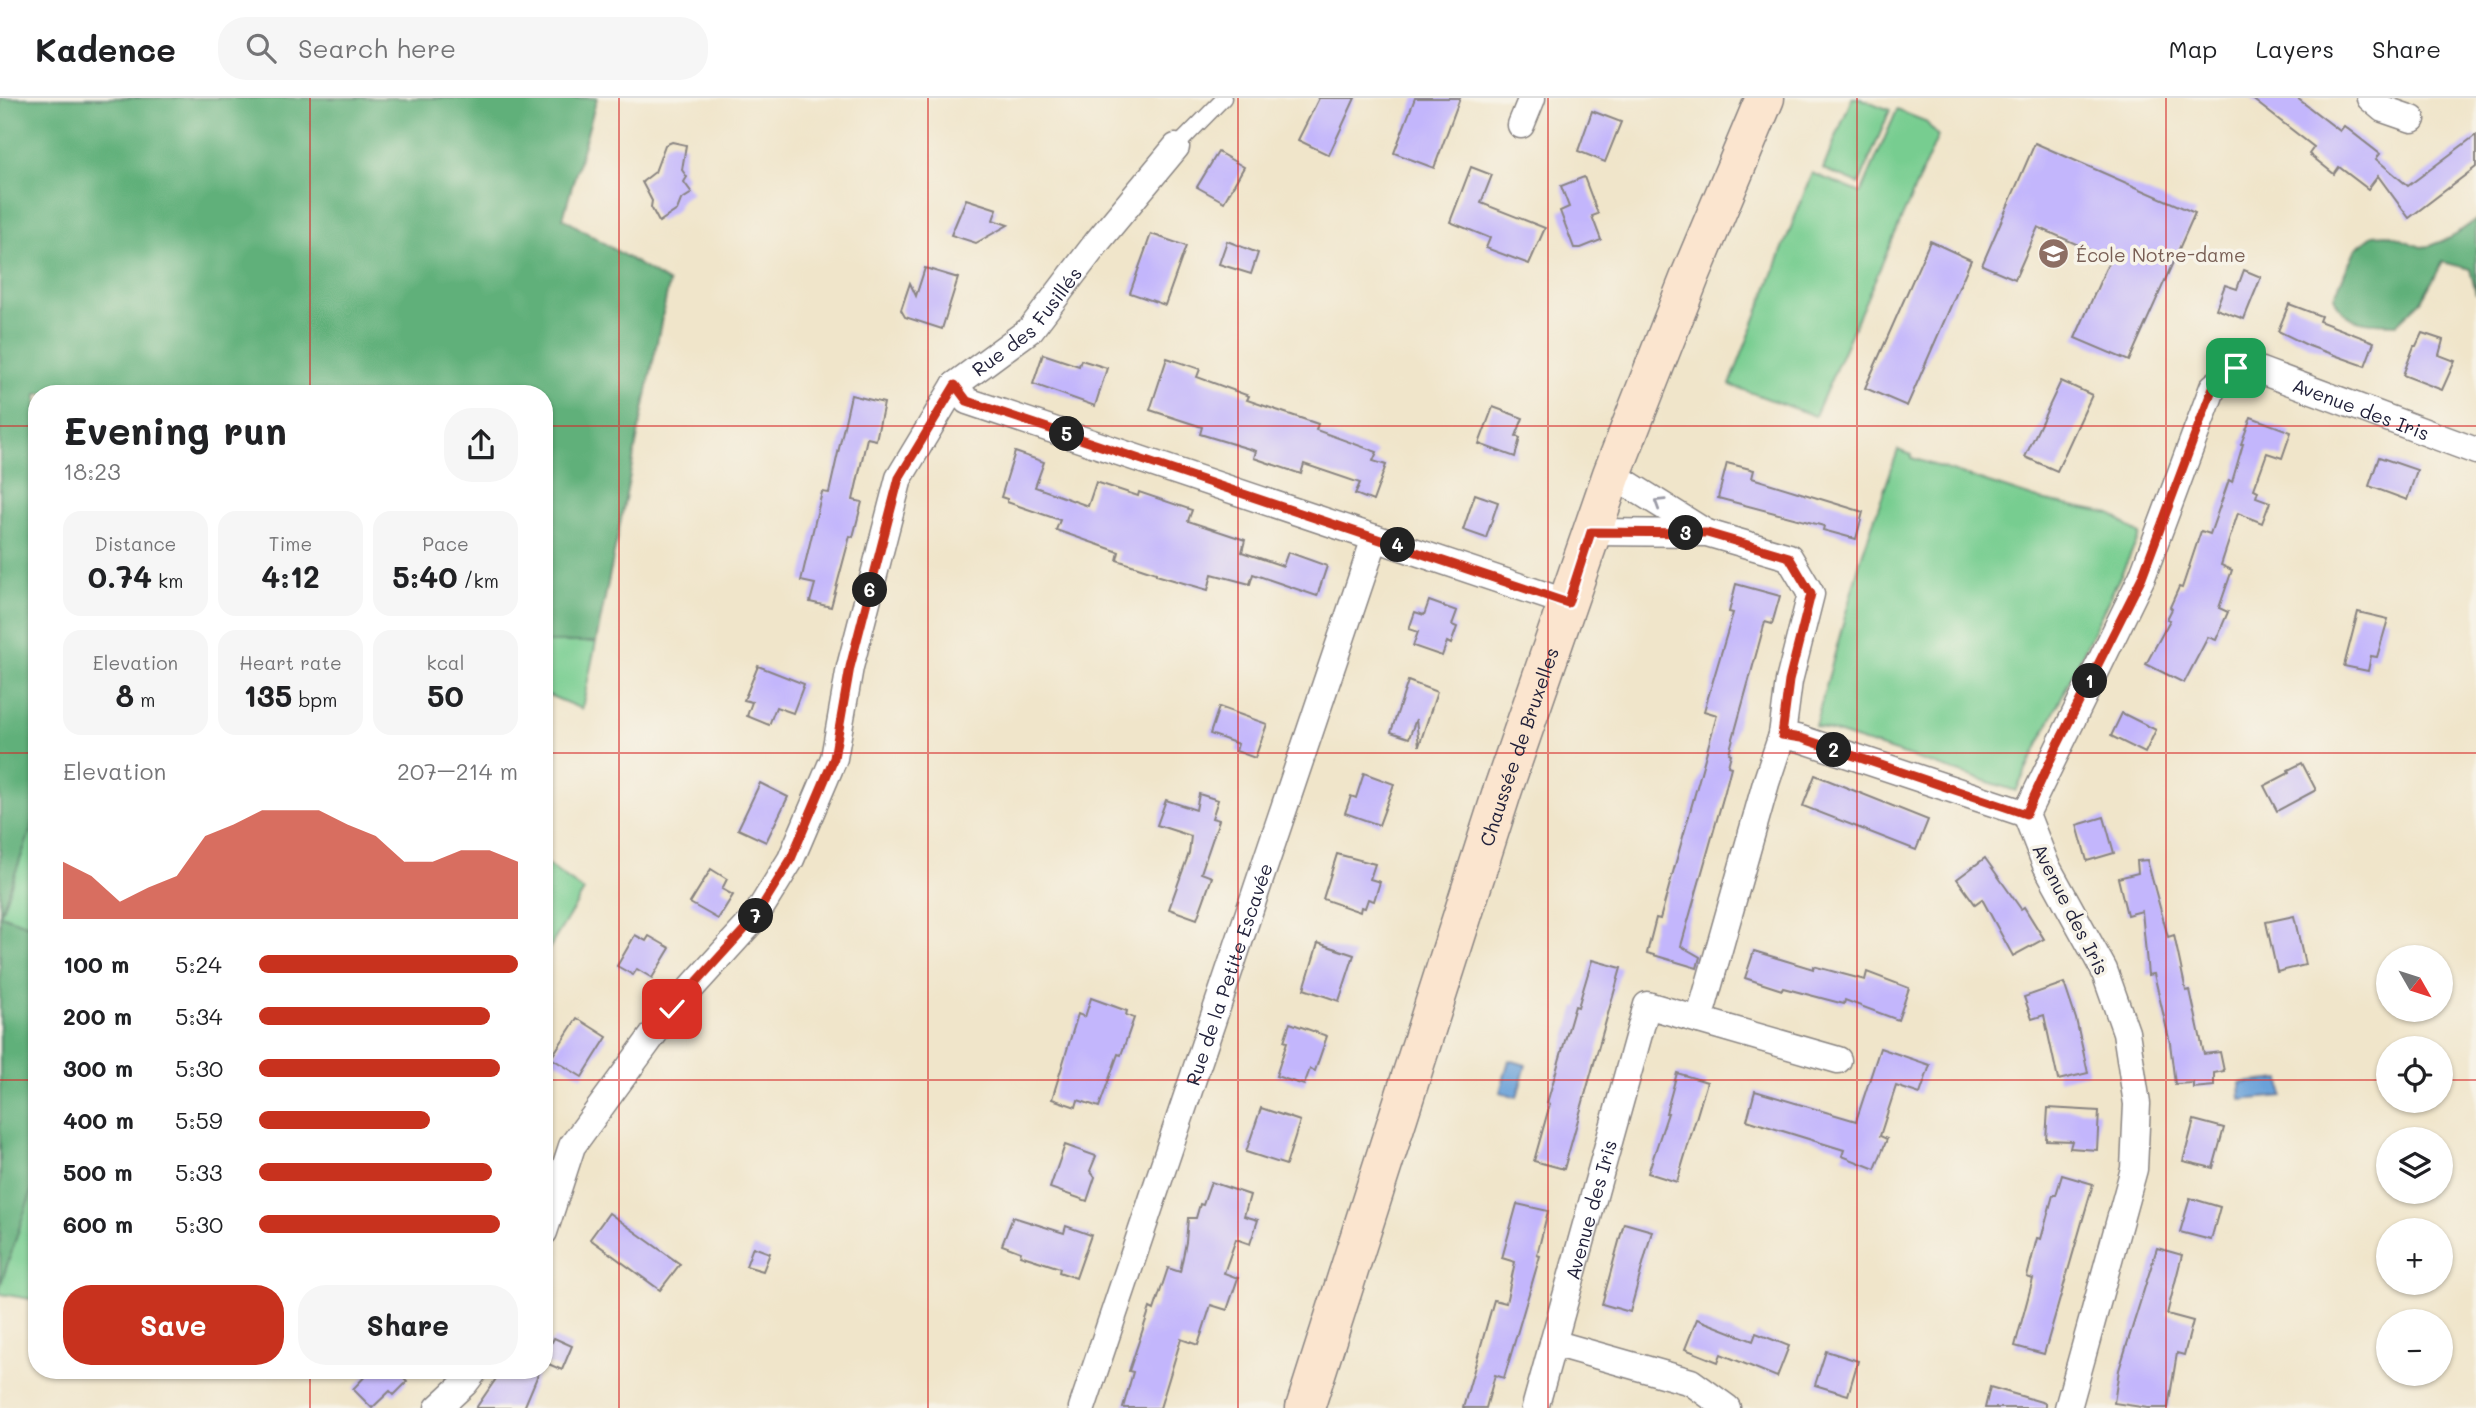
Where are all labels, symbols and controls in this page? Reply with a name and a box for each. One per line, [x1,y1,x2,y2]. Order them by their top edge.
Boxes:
search box [218,17,708,80]
text: Kadence [35,27,176,70]
icon: search [242,29,280,67]
text: Search here [298,31,456,65]
text: Map [2169,33,2217,64]
text: Layers [2255,33,2334,64]
text: Share [2372,33,2441,64]
school or university icon: École Notre-dame [2036,237,2070,271]
place label: École Notre-dame [2076,242,2246,267]
street label: Rue des Fusillés [966,261,1087,381]
pin [2206,338,2266,398]
icon: arrive [2217,349,2255,387]
street label: Avenue des Iris [2289,371,2433,445]
text: Evening run [63,405,287,455]
button: share [444,408,518,482]
pin: 5 [1050,416,1084,452]
text: 5 [1061,421,1072,446]
text: 18:23 [63,456,121,486]
one-way arrow [1654,499,1667,512]
pin: 3 [1668,516,1704,550]
text: 3 [1680,520,1691,545]
pin: 4 [1380,528,1416,562]
text: Distance [95,531,176,556]
text: Time [269,531,312,556]
text: Pace [422,531,469,556]
text: 4 [1391,532,1404,557]
text: 0.74 [88,556,152,596]
text: 4:12 [261,556,320,596]
text: 5:40 [392,556,458,596]
text: km [152,568,183,593]
text: /km [458,568,499,593]
pin: 6 [852,573,888,608]
text: 6 [864,577,875,602]
street label: Chaussée de Bruxelles [1473,644,1564,849]
text: Elevation [93,650,178,675]
text: Heart rate [239,650,342,675]
text: kcal [427,650,464,675]
pin: 1 [2072,664,2108,698]
text: 1 [2085,668,2094,693]
text: 8 [116,675,134,715]
text: 135 [244,675,292,715]
text: 50 [427,675,464,715]
text: m [134,687,155,712]
text: bpm [292,687,337,712]
pin: 2 [1816,732,1852,768]
text: 2 [1828,737,1839,762]
text: Elevation [63,756,166,786]
text: 207–214 m [397,756,518,786]
street label: Avenue des Iris [2027,839,2115,979]
street label: Rue de la Petite Escavée [1179,860,1277,1088]
pin: 7 [738,898,774,934]
text: 7 [750,903,761,928]
north arrow [2376,945,2454,1022]
map controls [2376,945,2453,1386]
text: 100 m [63,949,129,979]
text: 5:24 [175,949,222,979]
pin [642,979,702,1039]
icon: check [653,990,691,1028]
text: 200 m [63,1001,132,1031]
text: 5:34 [175,1001,223,1031]
button: locate [2376,1036,2453,1113]
text: 300 m [63,1053,133,1083]
text: 5:30 [175,1053,223,1083]
text: 400 m [63,1105,134,1135]
text: 5:59 [175,1105,223,1135]
button: layers [2376,1127,2453,1204]
street label: Avenue des Iris [1559,1137,1621,1282]
text: 500 m [63,1157,133,1187]
text: 5:33 [175,1157,223,1187]
text: 600 m [63,1209,133,1239]
text: 5:30 [175,1209,223,1239]
button: + [2376,1218,2453,1295]
button: Save [63,1285,284,1365]
button: Share [298,1285,518,1365]
button: − [2376,1309,2453,1386]

